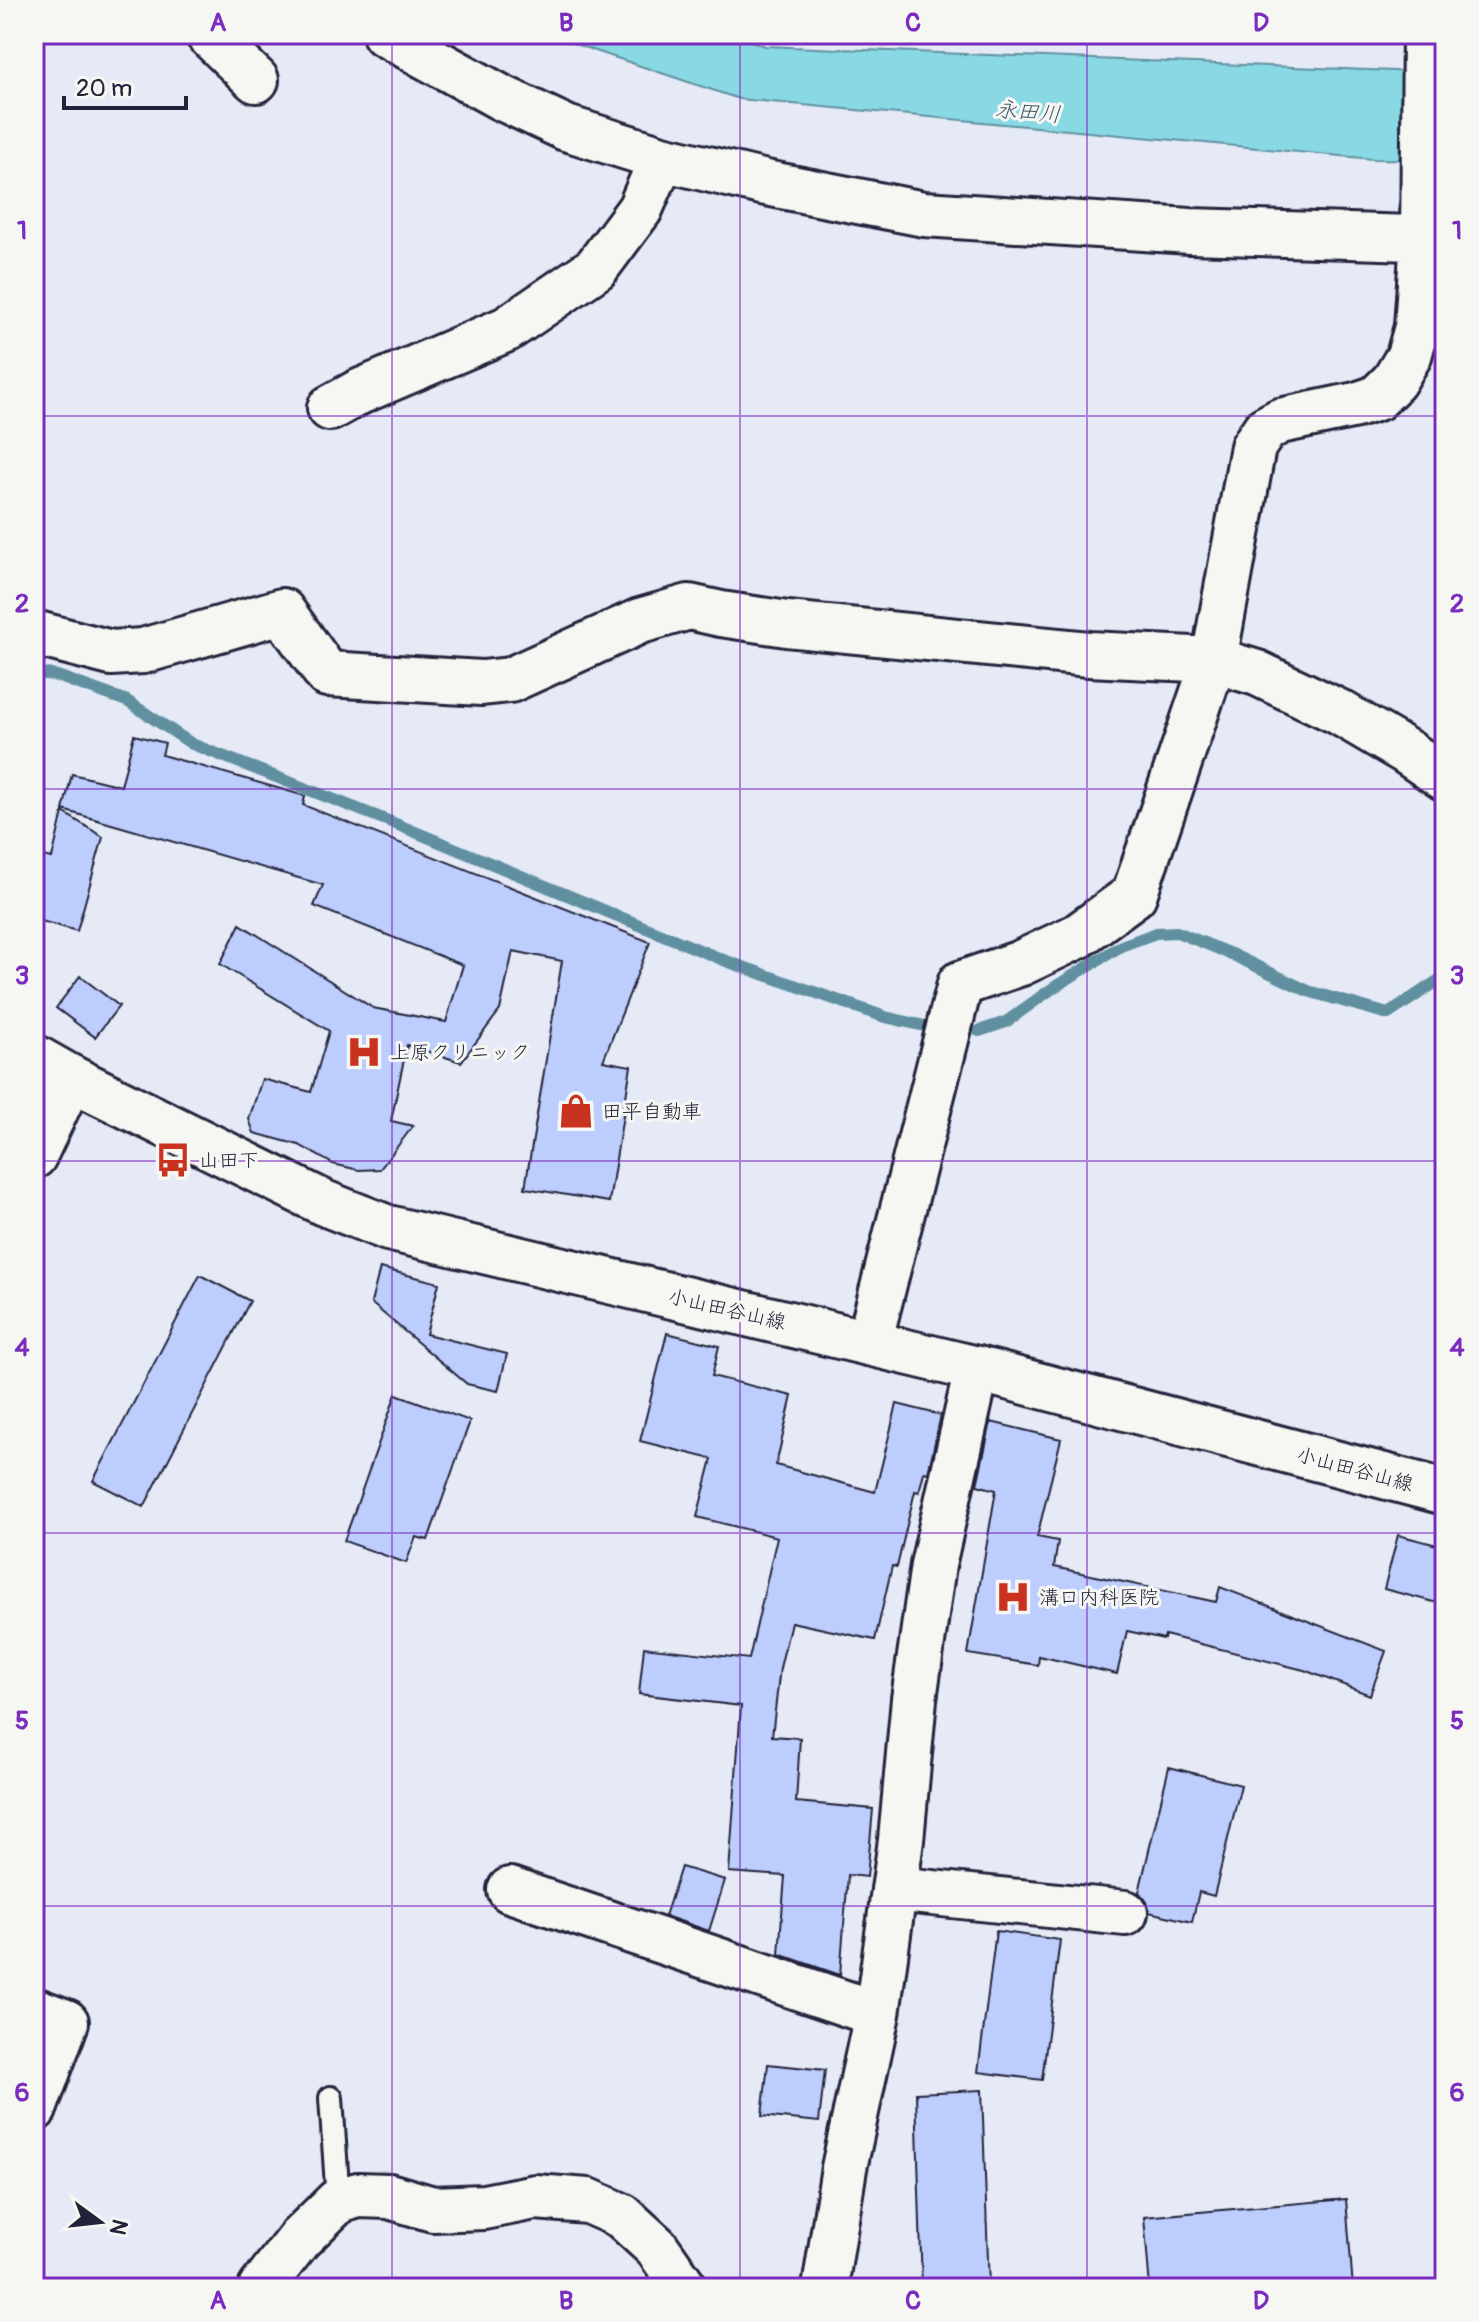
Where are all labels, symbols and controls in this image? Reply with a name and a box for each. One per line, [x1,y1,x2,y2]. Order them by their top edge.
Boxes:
text: A [210,7,227,39]
text: B [559,7,573,39]
text: C [905,7,921,39]
text: D [1253,7,1269,39]
scale bar [64,60,186,110]
text: 20 m [76,74,132,103]
water label: 永田川 [994,95,1062,129]
text: 1 [17,215,27,247]
text: 1 [1452,215,1462,247]
text: 2 [15,588,29,620]
text: 2 [1450,588,1464,620]
text: 3 [15,960,29,992]
text: 3 [1450,960,1464,992]
hospital icon: 上原クリニック [345,1033,383,1071]
place label: 上原クリニック [390,1040,530,1065]
shop icon: 田平自動車 [557,1092,595,1130]
place label: 田平自動車 [602,1099,702,1124]
bus stop icon: 山田下 [154,1141,192,1179]
place label: 山田下 [199,1148,259,1173]
street label: 小山田谷山線 [666,1284,788,1335]
text: 4 [14,1332,30,1364]
text: 4 [1449,1332,1465,1364]
street label: 小山田谷山線 [1294,1442,1416,1497]
hospital icon: 溝口内科医院 [994,1578,1032,1616]
place label: 溝口内科医院 [1039,1585,1159,1610]
text: 5 [15,1705,29,1737]
text: 5 [1450,1705,1464,1737]
text: 6 [14,2077,30,2109]
text: 6 [1449,2077,1465,2109]
north arrow [60,2182,140,2262]
text: N [103,2216,134,2238]
text: A [210,2285,227,2317]
text: B [559,2285,573,2317]
text: C [905,2285,921,2317]
text: D [1253,2285,1269,2317]

